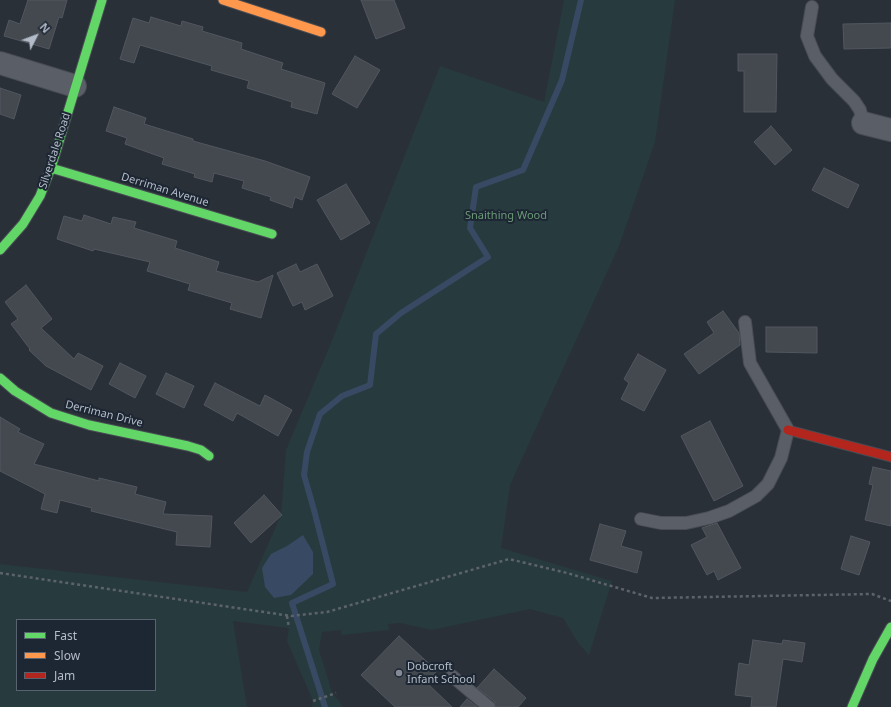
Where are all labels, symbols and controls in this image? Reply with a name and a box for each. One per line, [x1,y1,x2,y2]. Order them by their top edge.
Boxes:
north arrow [16,16,56,56]
text: N [37,19,54,36]
street label: Silverdale Road [37,111,73,191]
street label: Derriman Avenue [120,170,210,210]
park label: Snaithing Wood [465,209,547,223]
street label: Derriman Drive [64,398,144,430]
legend [16,619,156,691]
text: Fast [54,627,77,644]
text: Slow [54,647,80,664]
place label: Dobcroft Infant School [407,660,475,686]
text: Jam [54,667,75,684]
marker: Dobcroft Infant School [394,668,404,678]

